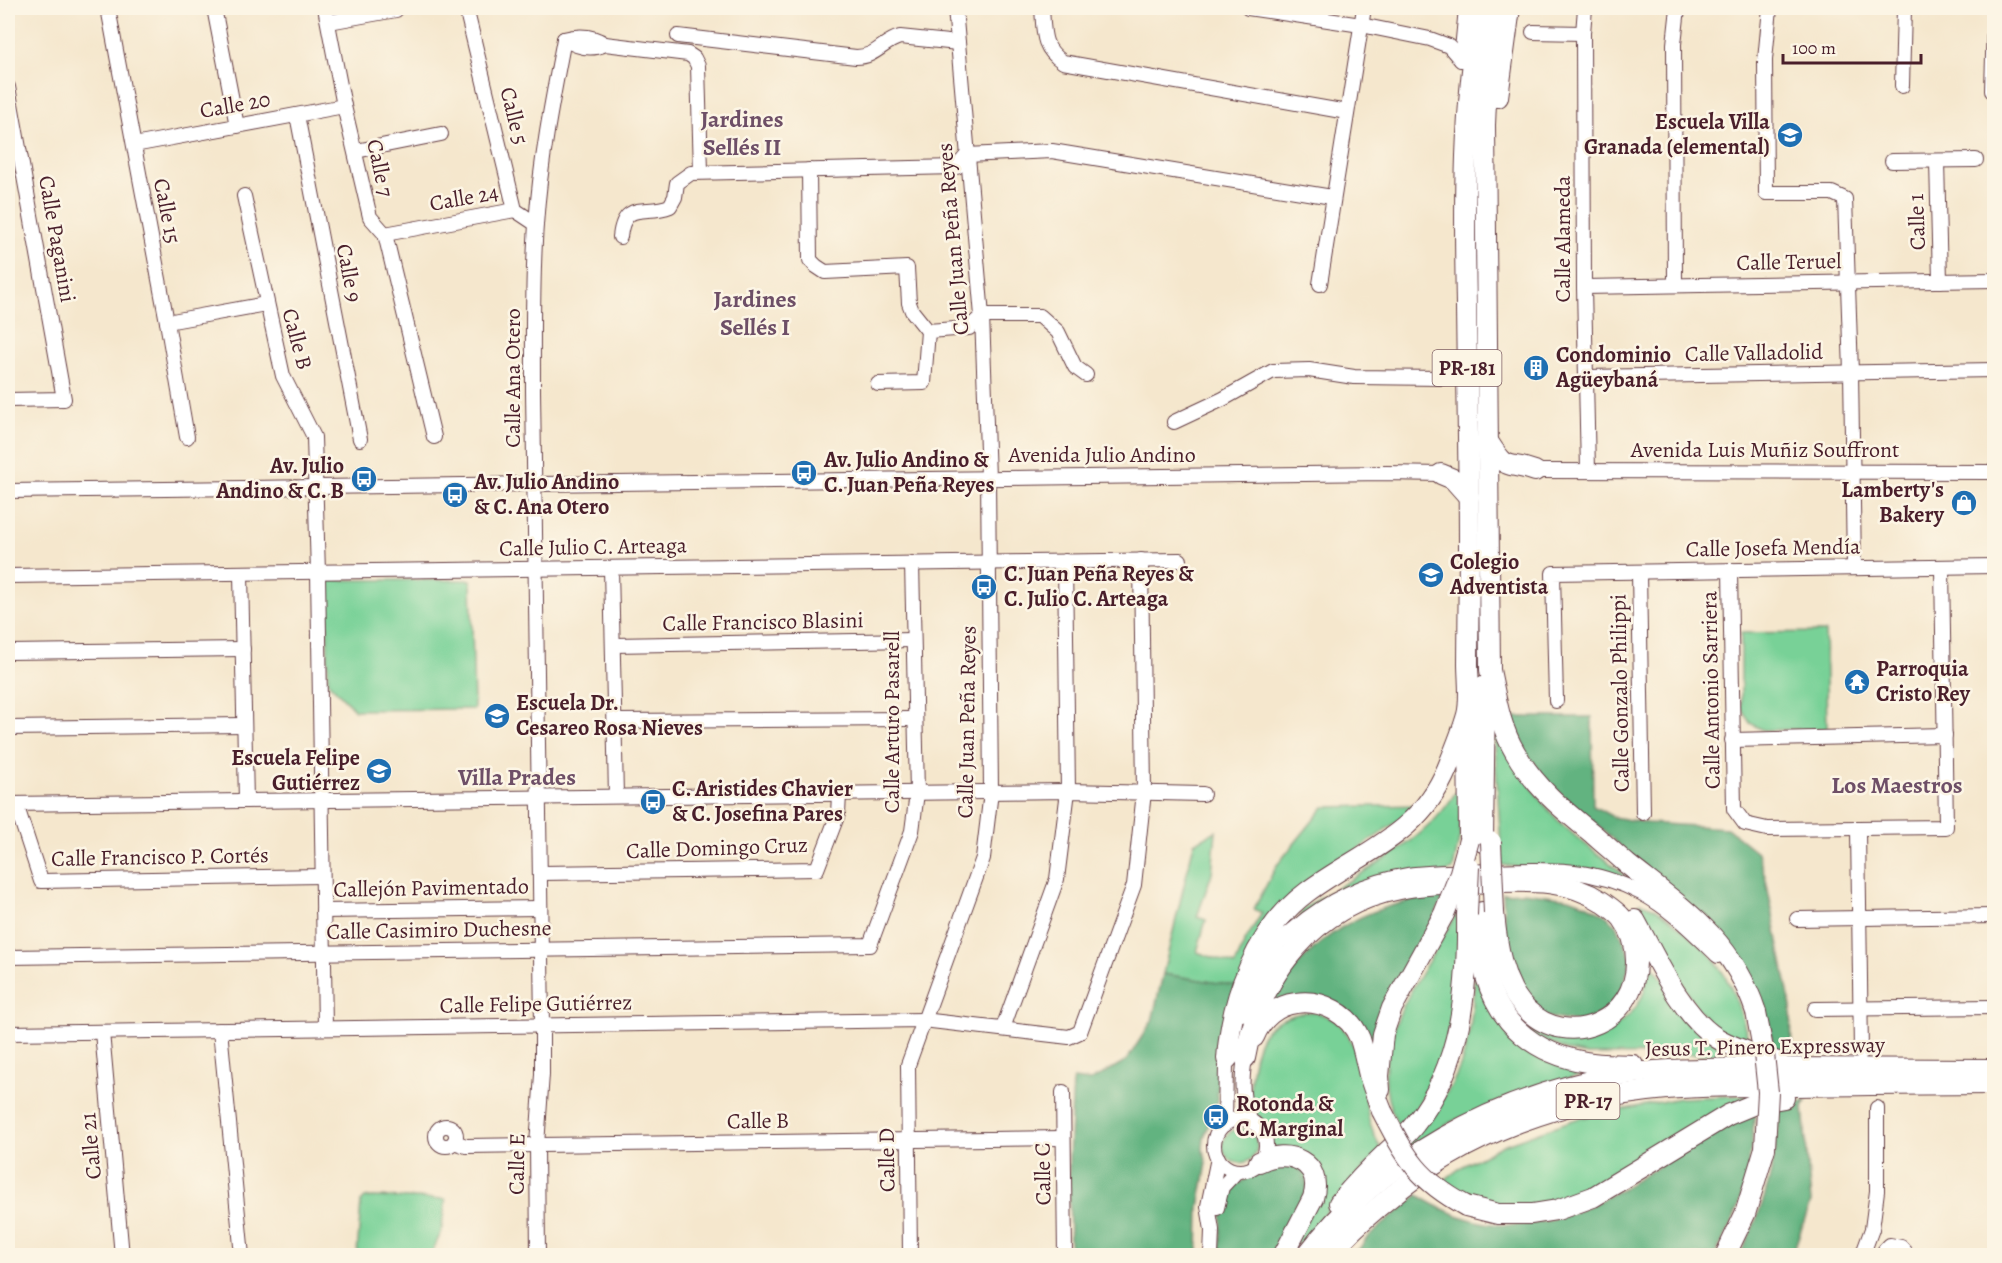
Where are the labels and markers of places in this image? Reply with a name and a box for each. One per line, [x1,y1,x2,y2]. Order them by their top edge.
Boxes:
place label: Escuela Villa Granada (elemental) [1584,107,1770,162]
school or university icon: Escuela Villa Granada (elemental) [1775,120,1805,150]
place label: Condominio Agüeybaná [1555,340,1671,395]
building icon: Condominio Agüeybaná [1521,353,1551,383]
place label: Av. Julio Andino & C. Juan Peña Reyes [823,445,994,500]
place label: Av. Julio Andino & C. B [215,451,344,506]
bus stop icon: Av. Julio Andino & C. Juan Peña Reyes [789,458,819,488]
bus stop icon: Av. Julio Andino & C. B [349,464,379,494]
place label: Av. Julio Andino & C. Ana Otero [473,467,619,522]
place label: Lamberty's Bakery [1841,475,1945,530]
bus stop icon: Av. Julio Andino & C. Ana Otero [440,480,470,510]
shop icon: Lamberty's Bakery [1949,488,1979,518]
place label: Colegio Adventista [1449,547,1549,602]
place label: C. Juan Peña Reyes & C. Julio C. Arteaga [1004,559,1194,614]
school or university icon: Colegio Adventista [1416,560,1446,590]
bus stop icon: C. Juan Peña Reyes & C. Julio C. Arteaga [969,572,999,602]
place label: Parroquia Cristo Rey [1876,654,1971,709]
temple icon: Parroquia Cristo Rey [1842,667,1872,697]
place label: Escuela Dr. Cesareo Rosa Nieves [516,688,703,743]
school or university icon: Escuela Dr. Cesareo Rosa Nieves [482,701,512,731]
place label: Escuela Felipe Gutiérrez [231,743,360,798]
school or university icon: Escuela Felipe Gutiérrez [364,756,394,786]
place label: C. Aristides Chavier & C. Josefina Pares [672,774,853,829]
bus stop icon: C. Aristides Chavier & C. Josefina Pares [638,787,668,817]
place label: Rotonda & C. Marginal [1236,1089,1344,1144]
bus stop icon: Rotonda & C. Marginal [1201,1102,1231,1132]

